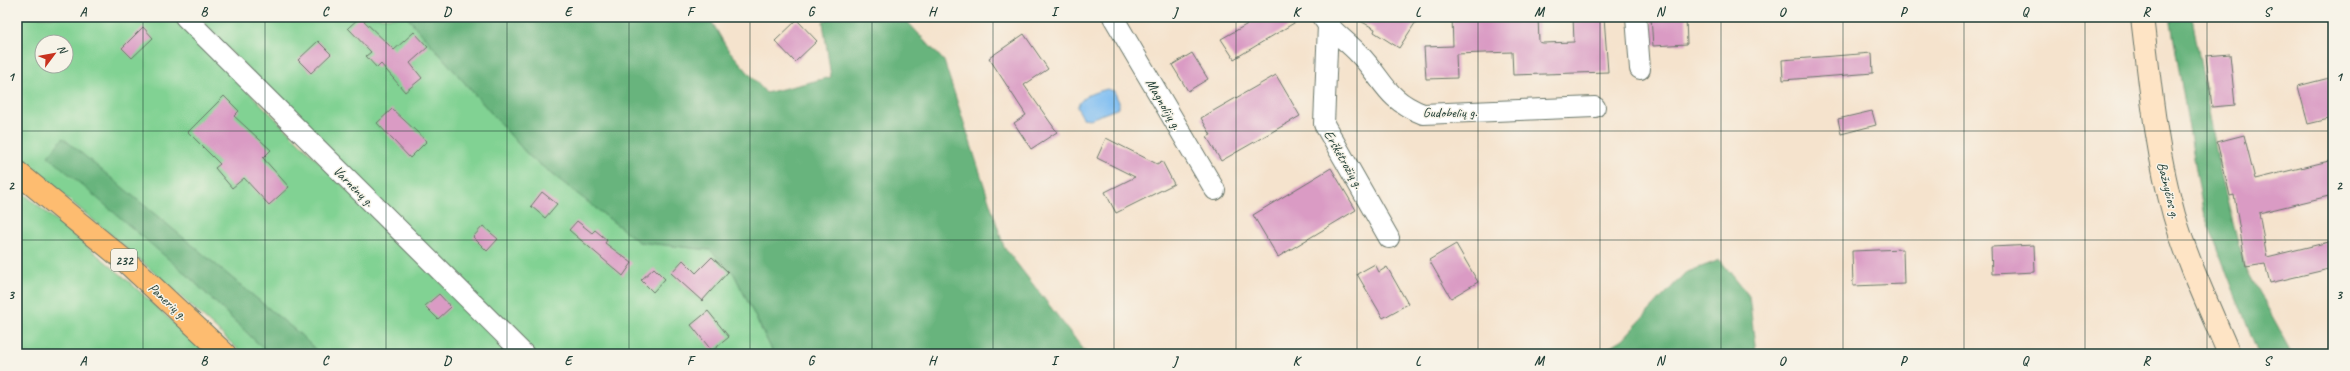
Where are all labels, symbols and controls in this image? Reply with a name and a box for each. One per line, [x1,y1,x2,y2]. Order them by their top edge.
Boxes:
text: A [80,4,88,20]
text: B [201,4,209,20]
text: C [322,4,330,20]
text: D [443,4,452,20]
text: E [565,4,574,20]
text: F [687,4,696,20]
text: G [808,4,816,20]
text: H [928,4,938,20]
text: I [1051,4,1060,20]
text: J [1172,4,1179,20]
text: K [1293,4,1303,20]
text: L [1415,4,1422,20]
text: M [1534,4,1545,20]
text: N [1656,4,1667,20]
text: O [1779,4,1788,20]
text: P [1900,4,1909,20]
text: Q [2022,4,2030,20]
text: R [2142,4,2151,20]
text: S [2264,4,2274,20]
north arrow [34,34,74,74]
text: N [55,42,71,57]
text: 1 [8,69,16,85]
text: 1 [2336,69,2344,85]
street label: Magnolijų g. [1142,76,1185,133]
street label: Gudobelių g. [1423,104,1477,121]
street label: Erškėtrožių g. [1320,127,1367,192]
street label: Bažnyčios g. [2153,160,2184,220]
street label: Varnėnų g. [330,162,378,210]
text: 2 [8,178,15,194]
text: 2 [2336,178,2343,194]
road number: 232 [111,249,137,271]
street label: Panerių g. [145,279,191,324]
text: 3 [8,287,15,303]
text: 3 [2336,287,2343,303]
text: A [80,353,88,369]
text: B [201,353,209,369]
text: C [322,353,330,369]
text: D [443,353,452,369]
text: E [565,353,574,369]
text: F [687,353,696,369]
text: G [808,353,816,369]
text: H [928,353,938,369]
text: I [1051,353,1060,369]
text: J [1172,353,1179,369]
text: K [1293,353,1303,369]
text: L [1415,353,1422,369]
text: M [1534,353,1545,369]
text: N [1656,353,1667,369]
text: O [1779,353,1788,369]
text: P [1900,353,1909,369]
text: Q [2022,353,2030,369]
text: R [2142,353,2151,369]
text: S [2264,353,2274,369]

